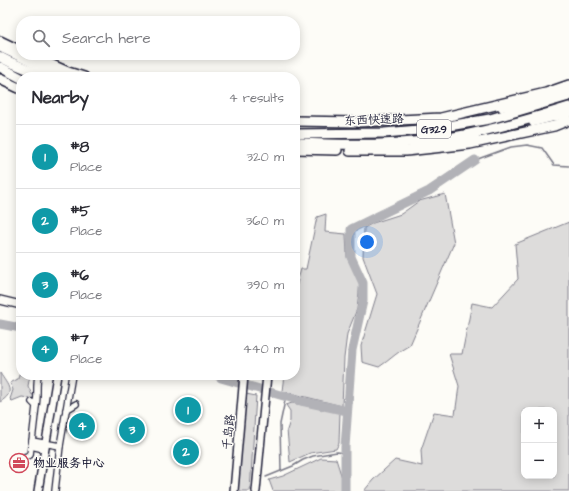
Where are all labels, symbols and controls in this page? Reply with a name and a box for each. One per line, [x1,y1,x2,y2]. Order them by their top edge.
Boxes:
search box [16,16,300,60]
icon: search [30,27,52,49]
text: Search here [62,28,151,49]
text: Nearby [32,86,89,110]
text: 4 results [229,89,284,107]
street label: 东西快速路 [344,110,404,130]
road number: G329 [417,120,451,138]
text: #8 [70,137,89,158]
text: 1 [44,148,46,166]
text: 320 m [246,148,284,166]
text: Place [70,158,102,176]
text: #5 [70,201,90,222]
text: 2 [41,212,49,230]
text: 360 m [246,212,284,230]
text: Place [70,222,102,240]
your location [357,232,377,252]
text: #6 [70,265,89,286]
text: 3 [42,276,48,294]
text: 390 m [246,276,284,294]
text: Place [70,286,102,304]
text: #7 [70,329,89,350]
text: 4 [41,340,49,358]
text: 440 m [243,340,284,358]
text: Place [70,350,102,368]
pin: 1 [175,395,201,425]
map controls [521,407,557,479]
button: + [521,407,557,443]
pin: 4 [69,411,95,441]
street label: 千岛路 [219,413,239,451]
pin: 3 [119,415,145,445]
pin: 2 [173,437,199,467]
button: − [521,443,557,479]
office icon: 物业服务中心 [8,452,30,474]
place label: 物业服务中心 [33,455,105,472]

